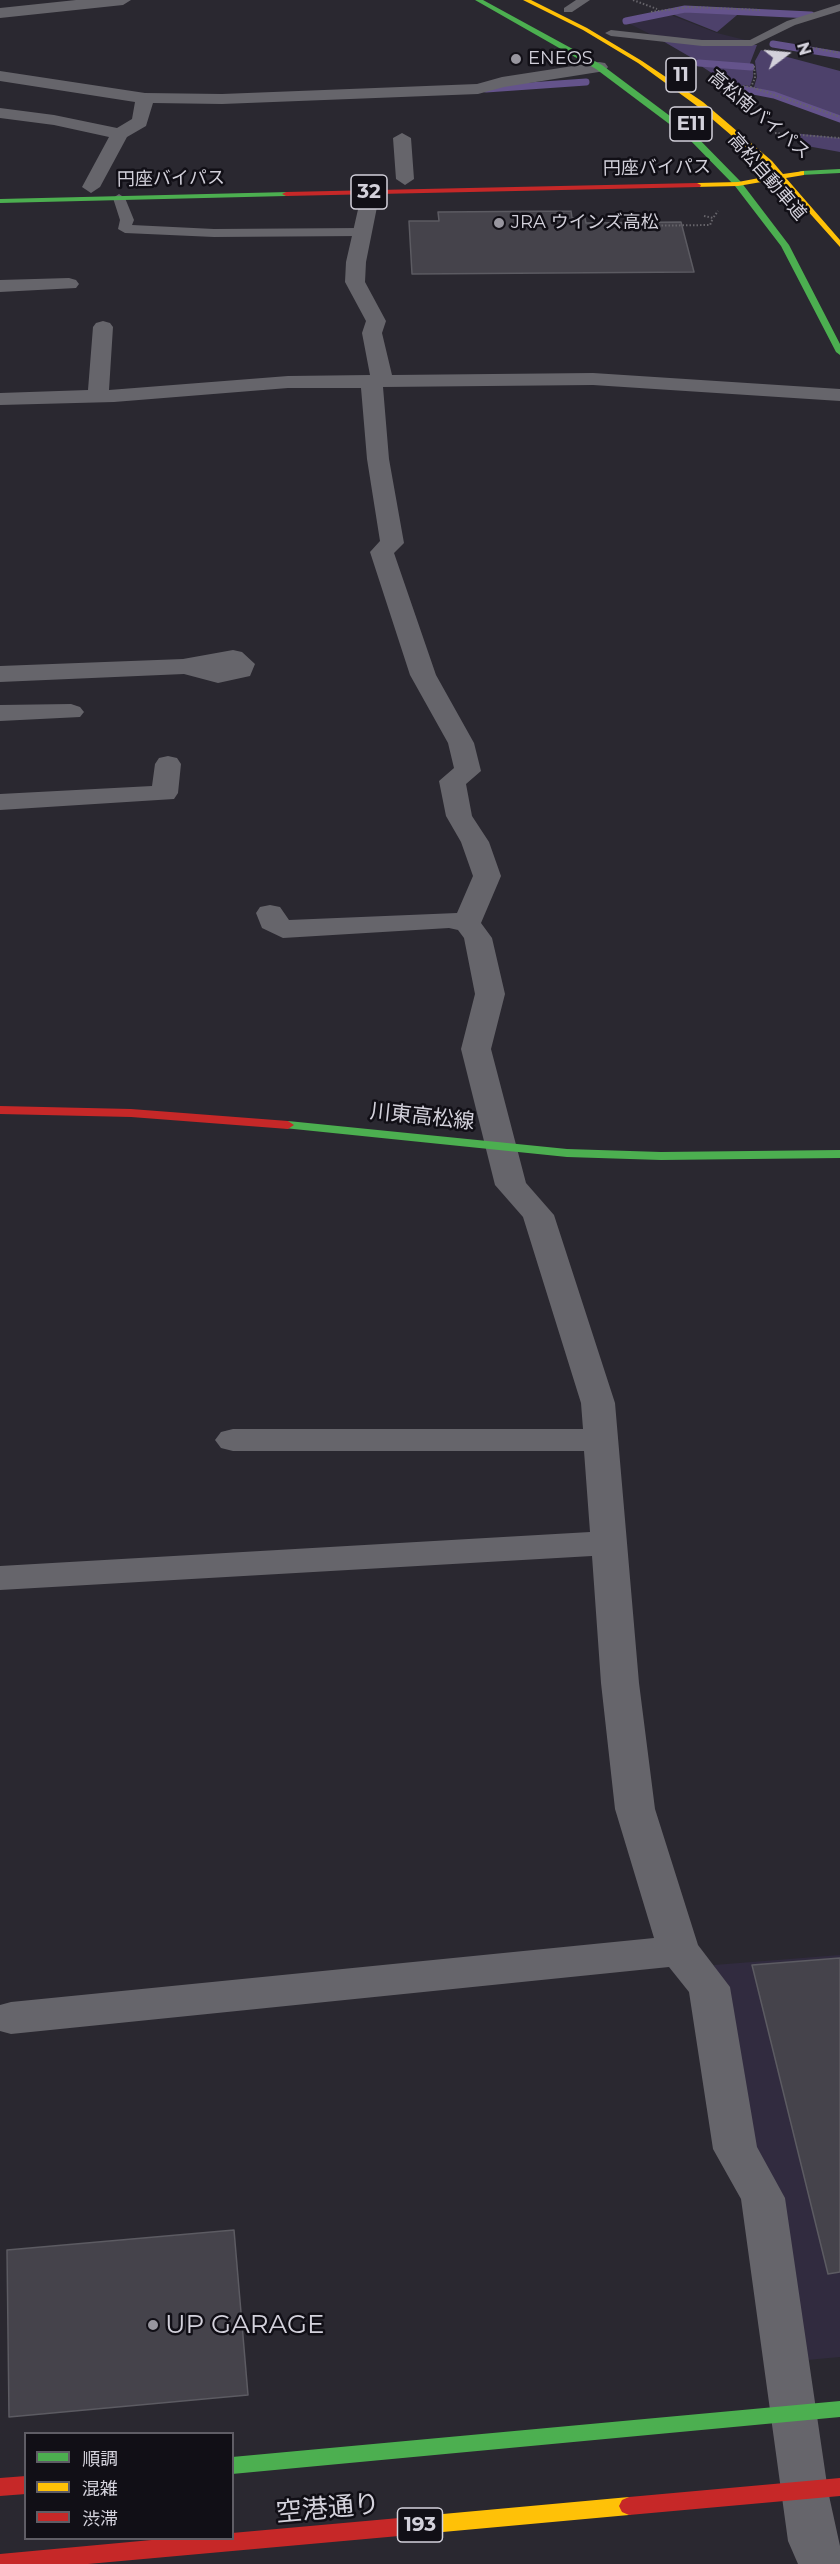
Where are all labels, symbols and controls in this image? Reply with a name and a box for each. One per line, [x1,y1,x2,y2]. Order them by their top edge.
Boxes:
north arrow [756,24,816,84]
text: N [793,40,815,58]
place label: ENEOS [528,48,593,70]
marker: ENEOS [509,52,523,66]
road number: 11 [666,58,696,92]
street label: 高松南バイパス [704,66,814,164]
road number: E11 [670,107,712,141]
street label: 高松自動車道 [723,129,811,225]
street label: 円座バイパス [603,156,711,180]
street label: 円座バイパス [117,167,225,191]
road number: 32 [351,175,387,209]
place label: JRA ウインズ高松 [511,212,659,234]
marker: JRA ウインズ高松 [492,216,506,230]
street label: 川東高松線 [368,1099,476,1135]
place label: UP GARAGE [165,2309,324,2341]
marker: UP GARAGE [146,2318,160,2332]
legend [24,2432,234,2540]
text: 順調 [82,2448,118,2470]
text: 混雑 [82,2478,118,2500]
street label: 空港通り [275,2489,381,2529]
text: 渋滞 [82,2508,118,2530]
road number: 193 [398,2508,442,2542]

